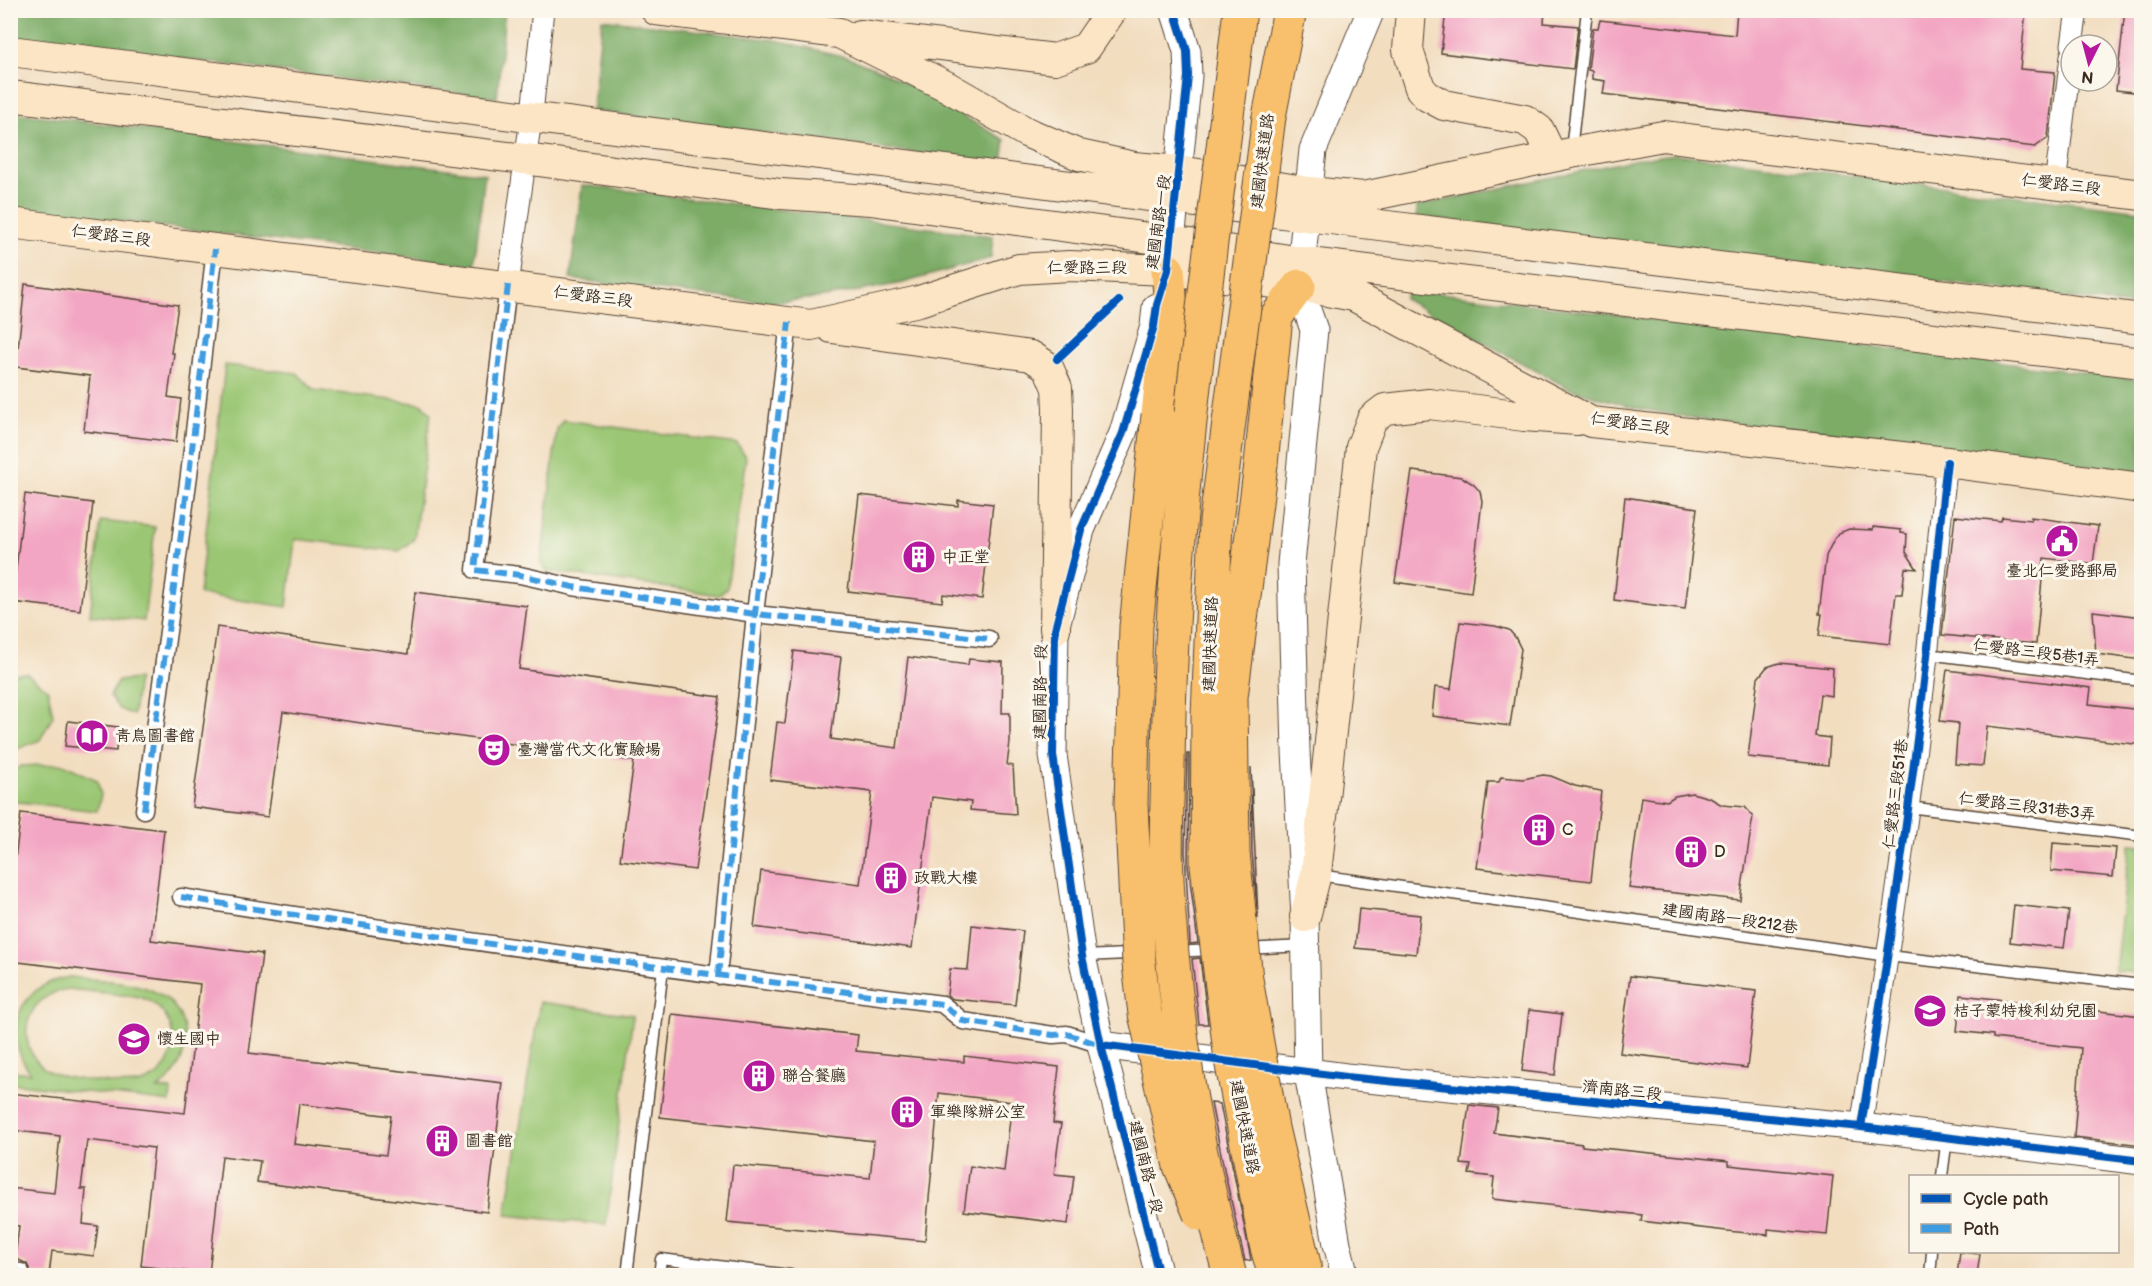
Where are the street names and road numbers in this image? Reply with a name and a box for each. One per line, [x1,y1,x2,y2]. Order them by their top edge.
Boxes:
street label: 建國快速道路 [1248,112,1278,210]
street label: 仁愛路三段 [2020,171,2102,199]
street label: 建國南路一段 [1143,173,1175,271]
street label: 仁愛路三段 [70,222,152,250]
street label: 仁愛路三段 [1047,259,1127,278]
street label: 仁愛路三段 [552,283,634,311]
street label: 仁愛路三段 [1589,409,1671,439]
street label: 建國快速道路 [1200,596,1222,692]
street label: 仁愛路三段5巷1弄 [1972,636,2100,670]
street label: 建國南路一段 [1031,644,1051,740]
street label: 仁愛路三段51巷 [1880,738,1912,850]
street label: 仁愛路三段31巷3弄 [1957,789,2097,825]
street label: 建國南路一段212巷 [1661,900,1799,938]
street label: 濟南路三段 [1581,1077,1663,1105]
street label: 建國快速道路 [1226,1078,1262,1176]
street label: 建國南路一段 [1124,1118,1166,1216]

